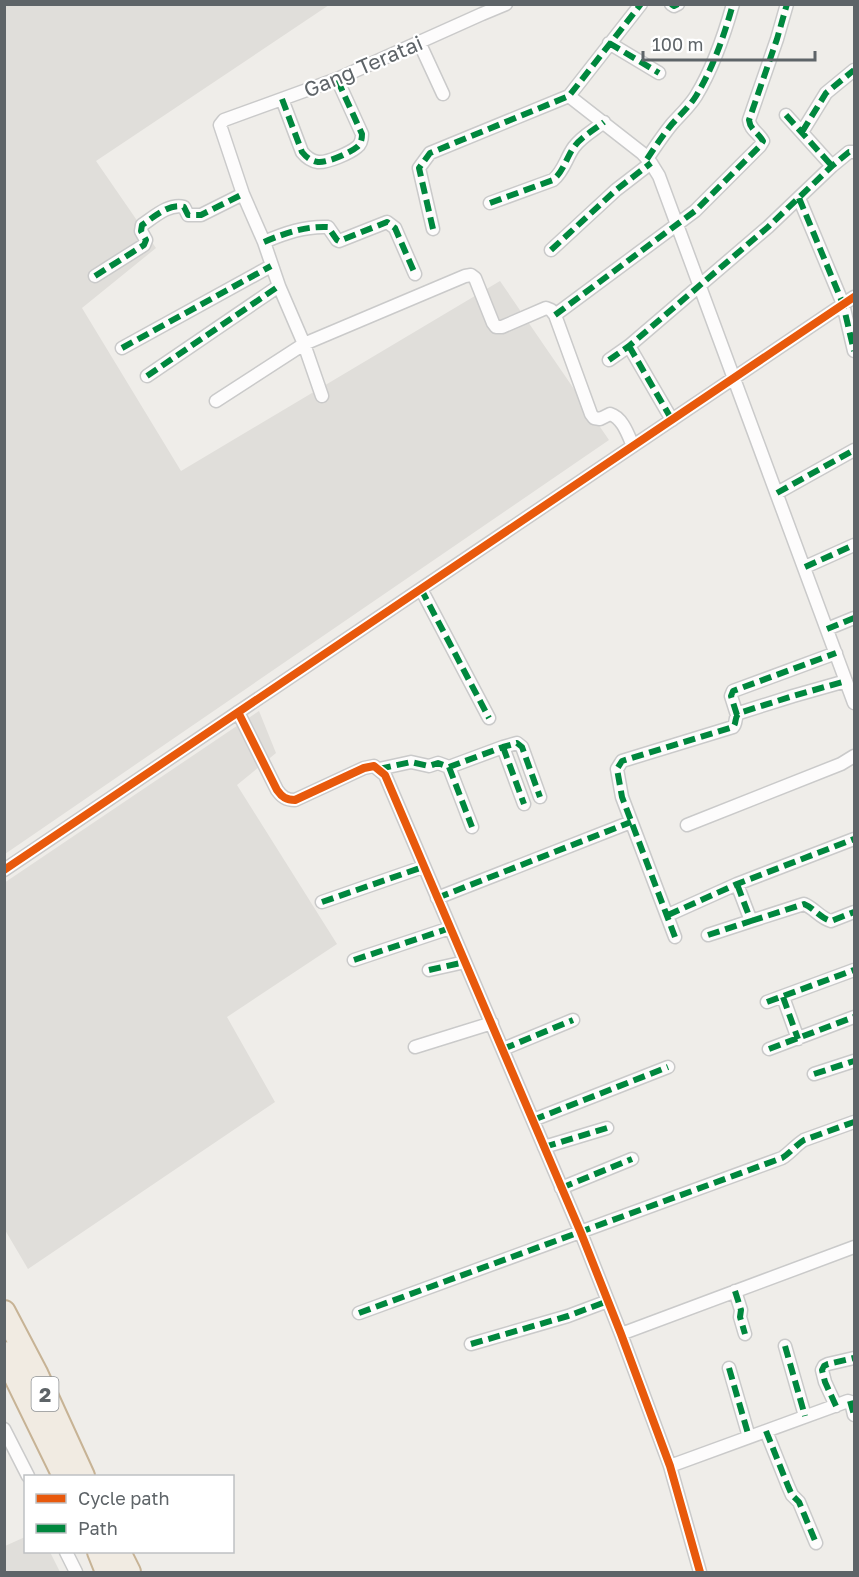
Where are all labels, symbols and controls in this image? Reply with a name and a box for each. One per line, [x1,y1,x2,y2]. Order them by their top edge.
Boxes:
scale bar [643,24,816,62]
street label: Gang Teratai [300,29,426,103]
text: 100 m [652,33,703,55]
road number: 2 [32,1377,58,1411]
legend [24,1475,234,1553]
text: Cycle path [78,1487,170,1509]
text: Path [78,1517,118,1539]

